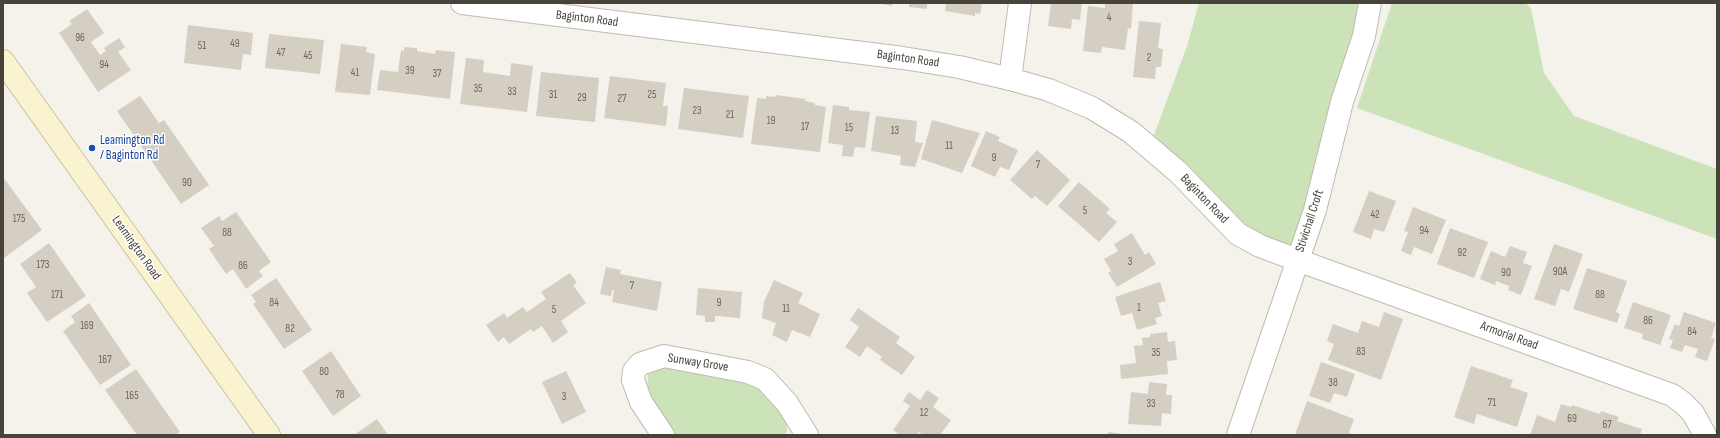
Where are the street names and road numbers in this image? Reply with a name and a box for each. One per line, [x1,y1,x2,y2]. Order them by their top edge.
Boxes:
street label: Baginton Road [555,7,619,31]
street label: Baginton Road [876,47,940,71]
street label: Baginton Road [1177,171,1231,227]
street label: Stivichall Croft [1293,188,1327,254]
street label: Leamington Road [108,213,164,283]
street label: Armorial Road [1478,318,1540,354]
street label: Sunway Grove [667,351,729,375]

